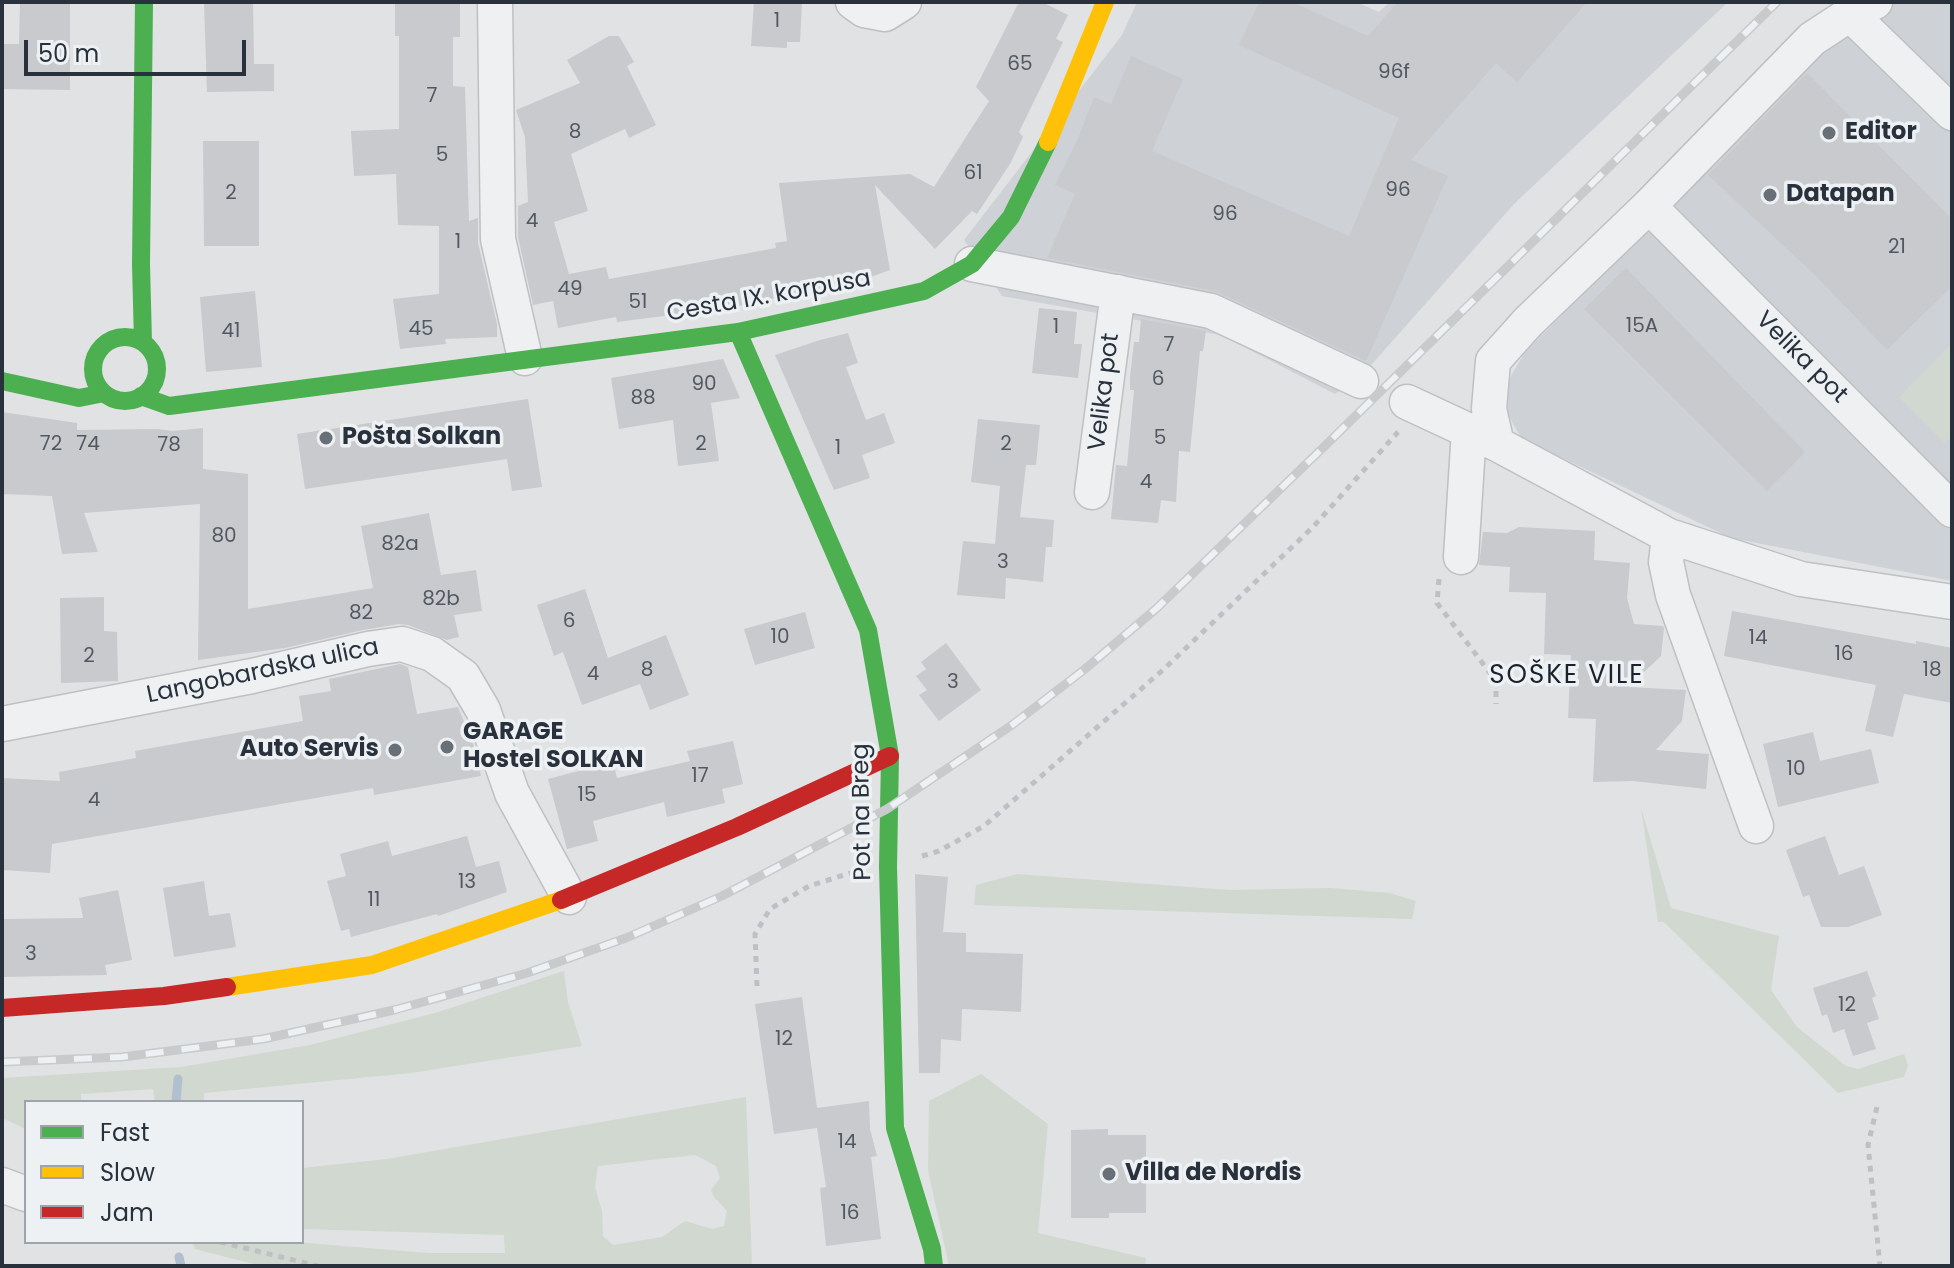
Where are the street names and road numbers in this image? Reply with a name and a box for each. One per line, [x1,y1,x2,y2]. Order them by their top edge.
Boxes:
street label: Cesta IX. korpusa [665,265,873,329]
street label: Velika pot [1749,306,1853,410]
street label: Velika pot [1084,332,1126,452]
street label: Langobardska ulica [144,633,382,711]
street label: Pot na Breg [847,743,879,881]

